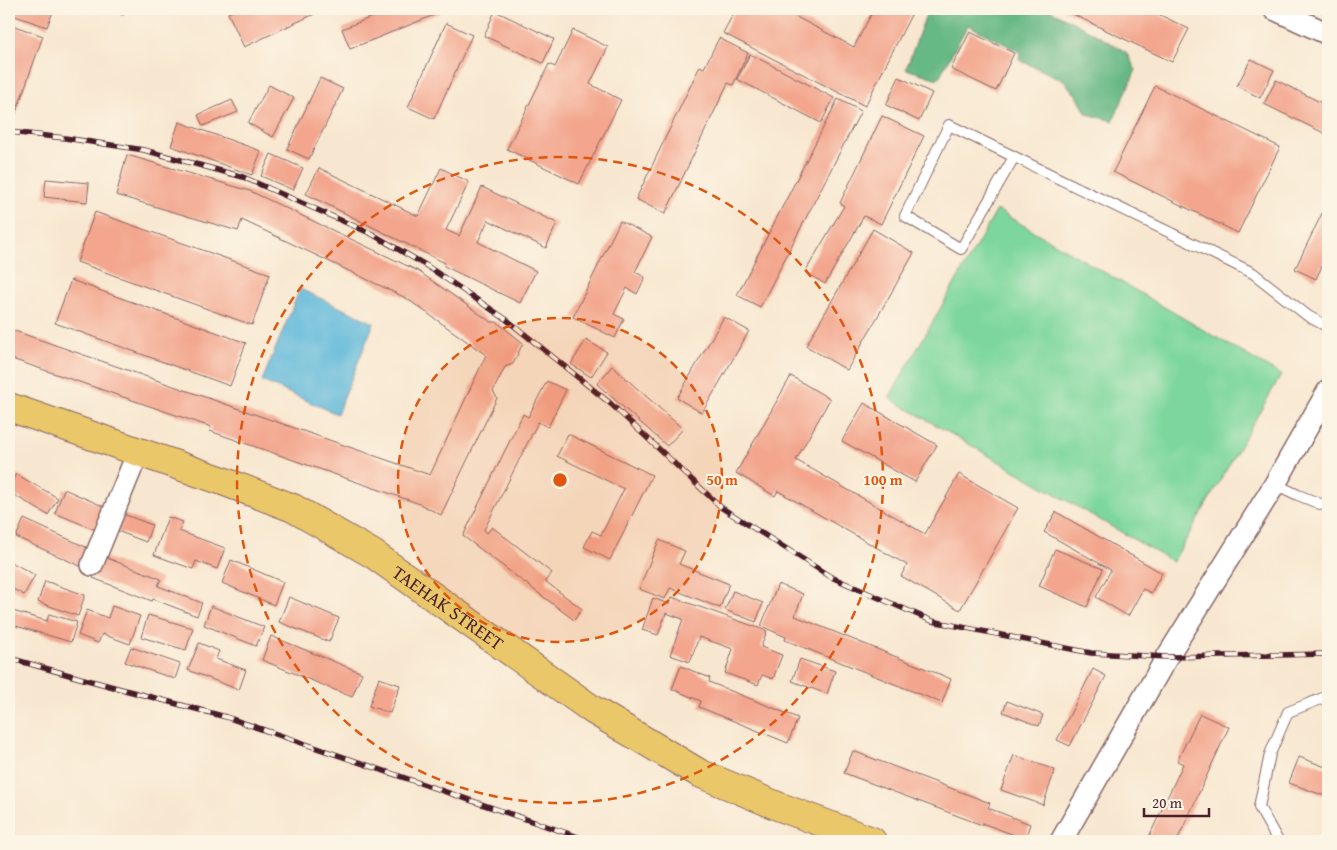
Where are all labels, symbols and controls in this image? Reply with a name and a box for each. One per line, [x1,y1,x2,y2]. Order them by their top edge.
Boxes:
text: 50 m [706,469,738,490]
text: 100 m [863,469,903,490]
centre of rings [551,471,569,489]
street label: TAEHAK STREET [387,558,510,657]
scale bar [1144,785,1210,817]
text: 20 m [1152,792,1183,813]

